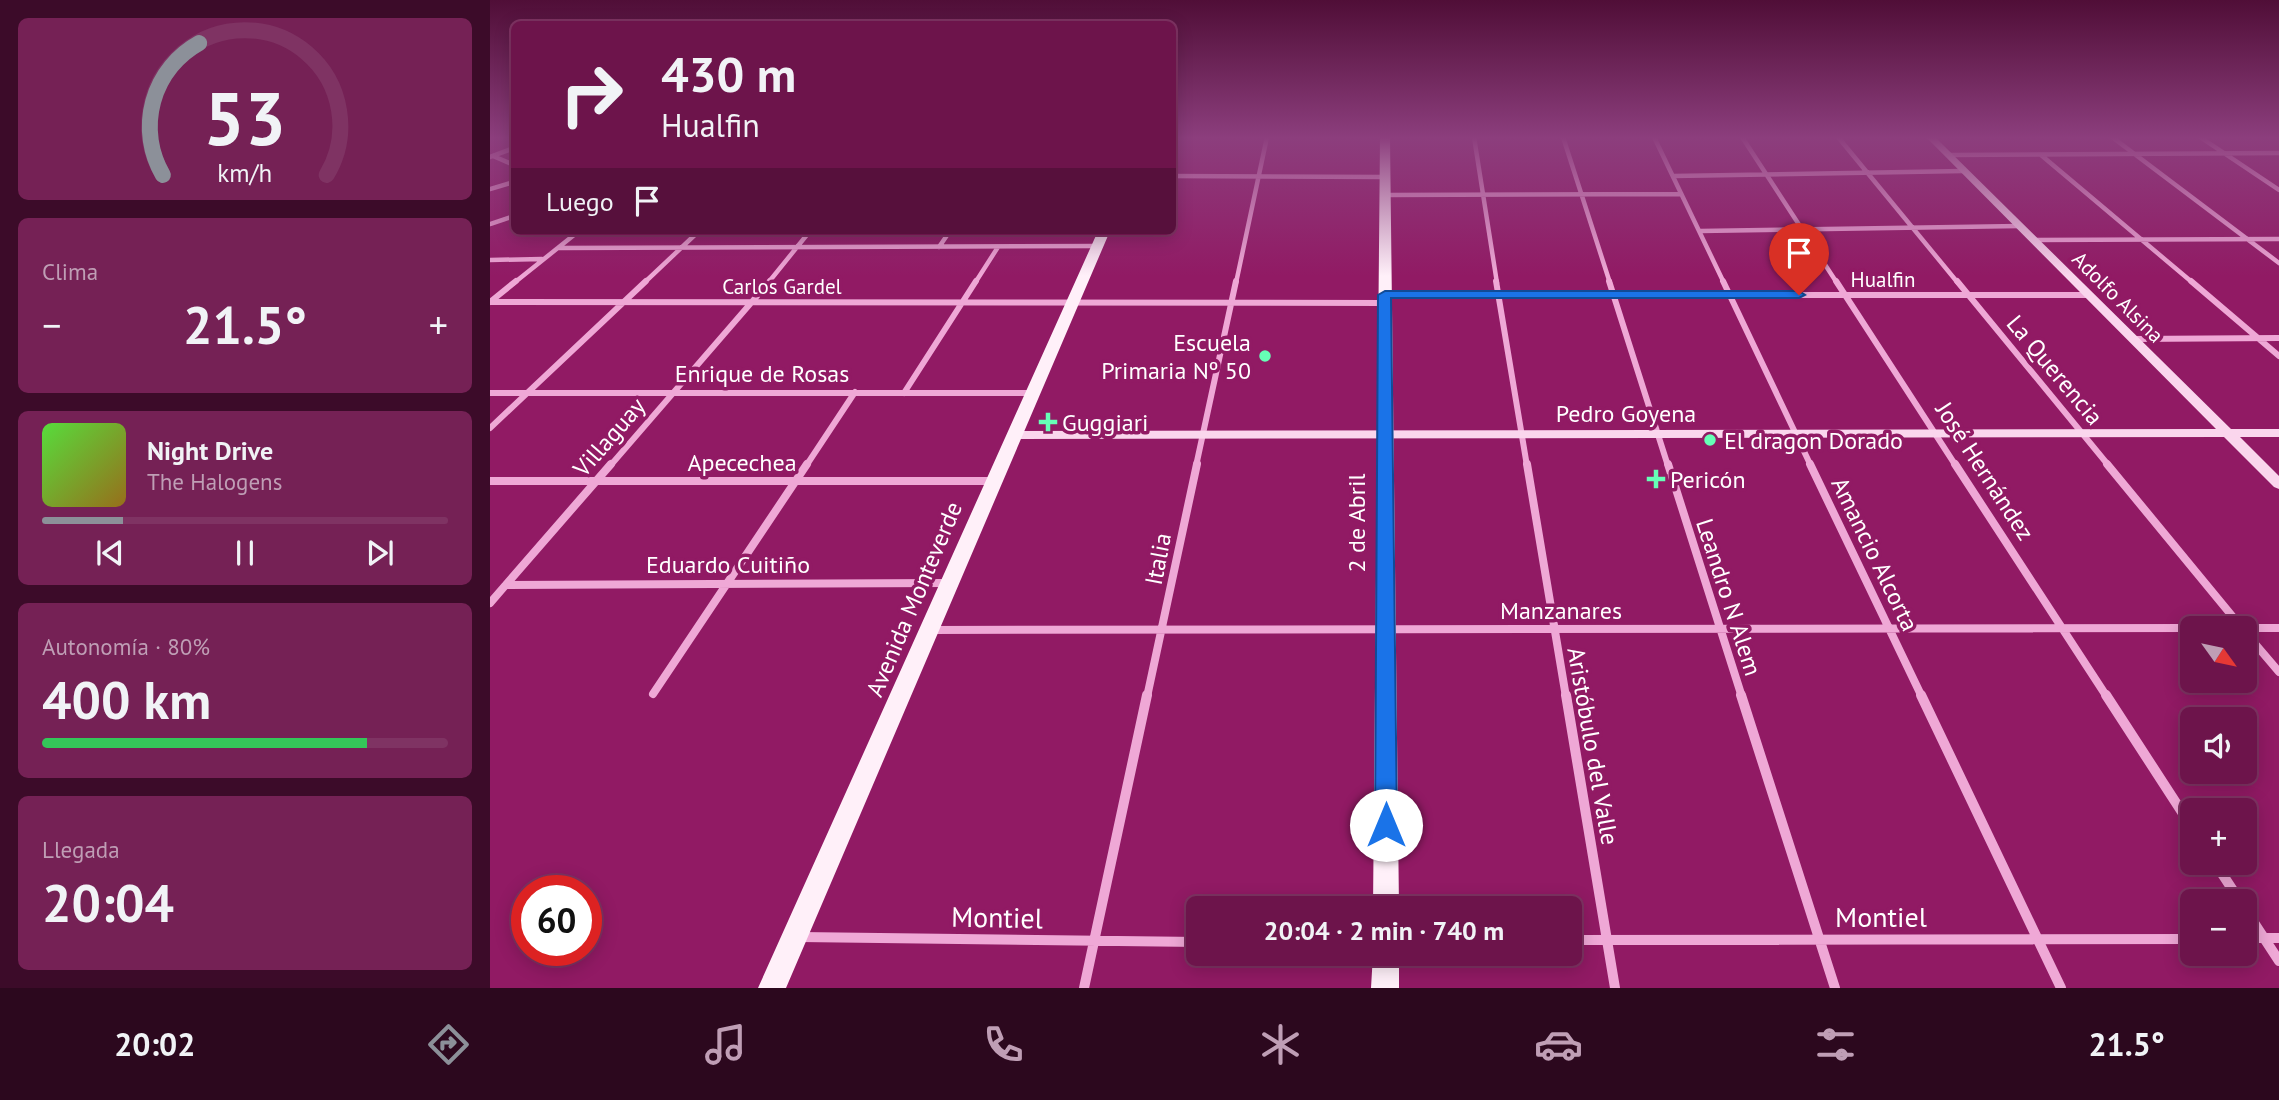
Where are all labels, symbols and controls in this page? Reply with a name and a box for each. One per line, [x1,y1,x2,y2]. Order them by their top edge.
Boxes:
text: 430 m [661,42,796,106]
icon: right [546,49,637,140]
text: 53 [204,71,286,165]
text: Hualfin [661,104,760,146]
text: km/h [218,157,272,189]
icon: arrive [628,182,666,220]
text: Luego [546,185,614,218]
pin [1769,223,1829,295]
icon: arrive [1780,234,1818,272]
street label: Adolfo Alsina [2067,246,2169,348]
text: Clima [42,257,98,286]
street label: Hualfin [1851,266,1915,293]
street label: Carlos Gardel [722,273,842,300]
text: 21.5° [183,291,307,358]
text: − [42,300,61,349]
text: + [429,300,448,349]
street label: La Querencia [2000,309,2110,431]
place label: Escuela Primaria Nº 50 [1101,327,1251,386]
marker: Escuela Primaria Nº 50 [1257,348,1273,364]
street label: Enrique de Rosas [675,358,849,389]
street label: Villaguay [566,391,652,484]
street label: José Hernández [1928,395,2041,546]
street label: Pedro Goyena [1556,398,1696,429]
place label: Guggiari [1062,407,1148,438]
marker: Guggiari [1040,414,1056,430]
place label: El dragon Dorado [1724,425,1903,456]
marker: El dragon Dorado [1702,432,1718,448]
text: Night Drive [147,434,273,467]
street label: Apecechea [687,447,797,478]
place label: Pericón [1670,464,1746,495]
text: The Halogens [147,467,282,496]
marker: Pericón [1648,471,1664,487]
street label: Amancio Alcorta [1824,472,1926,636]
street label: 2 de Abril [1341,474,1372,572]
street label: Avenida Monteverde [859,497,969,701]
street label: Leandro N Alem [1689,515,1769,679]
street label: Italia [1138,530,1178,588]
icon: previous [91,534,129,572]
icon: pause [226,534,264,572]
icon: next [361,534,399,572]
street label: Eduardo Cuitiño [646,549,810,580]
street label: Manzanares [1500,595,1622,626]
north arrow [2180,616,2258,693]
map controls [2180,616,2257,966]
text: Autonomía · 80% [42,632,210,661]
street label: Aristóbulo del Valle [1560,645,1626,847]
text: 400 km [42,666,211,733]
button: sound [2180,707,2257,784]
position arrow [1349,788,1423,862]
button: + [2180,798,2257,875]
text: Llegada [42,835,120,864]
text: 20:04 [42,869,174,936]
speed limit sign: 60 [511,875,602,966]
button: − [2180,889,2257,966]
street label: Montiel [951,898,1043,936]
street label: Montiel [1835,898,1927,935]
text: 20:04 · 2 min · 740 m [1264,914,1504,947]
icon: directions [424,1020,473,1069]
icon: music [701,1020,750,1069]
icon: phone [979,1020,1028,1069]
icon: climate [1256,1020,1305,1069]
icon: car [1534,1020,1583,1069]
icon: filters [1811,1020,1860,1069]
text: 20:02 [114,1023,195,1065]
text: 21.5° [2088,1023,2165,1065]

